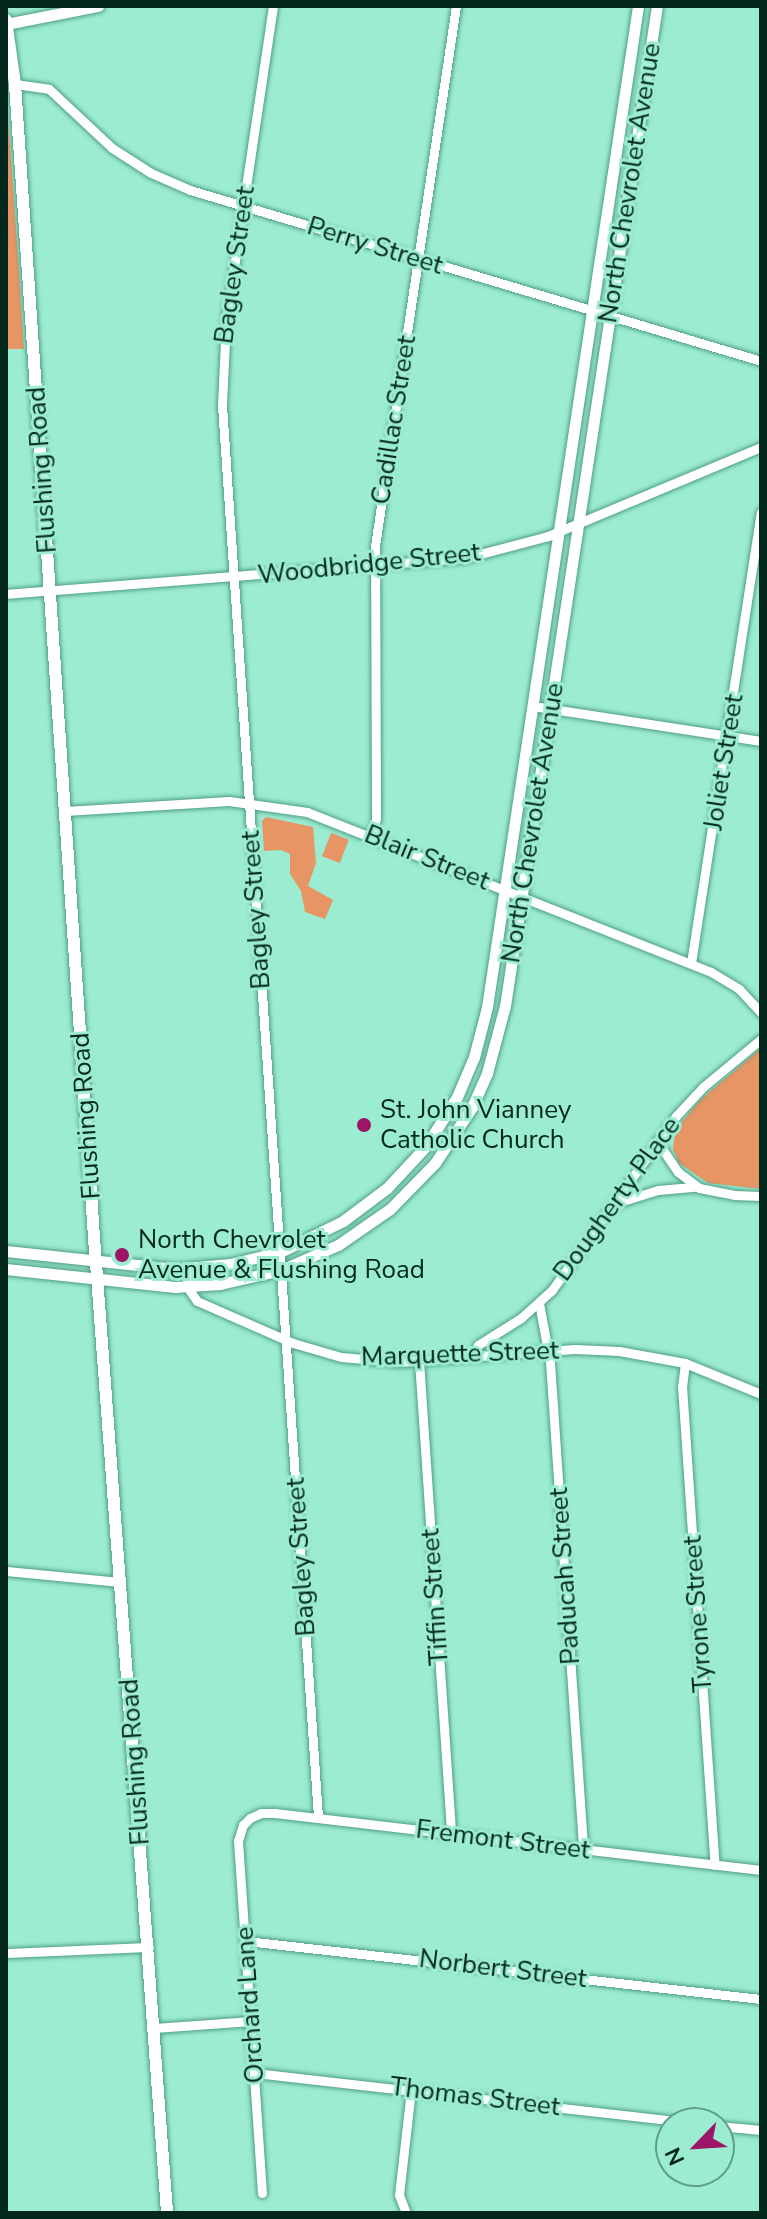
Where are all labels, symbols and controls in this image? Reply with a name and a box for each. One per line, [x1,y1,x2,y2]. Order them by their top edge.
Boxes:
street label: North Chevrolet Avenue [592,41,668,325]
street label: Bagley Street [209,184,261,346]
street label: Perry Street [303,211,447,281]
street label: Cadillac Street [365,333,423,507]
street label: Flushing Road [21,386,63,554]
street label: Woodbridge Street [256,537,482,591]
street label: North Chevrolet Avenue [495,681,571,965]
street label: Joliet Street [698,692,750,832]
street label: Blair Street [360,819,494,897]
street label: Bagley Street [235,830,277,990]
street label: Flushing Road [65,1032,107,1200]
place label: St. John Vianney Catholic Church [380,1094,571,1156]
street label: Dougherty Place [547,1111,687,1287]
marker: St. John Vianney Catholic Church [355,1116,373,1134]
place label: North Chevrolet Avenue & Flushing Road [138,1224,425,1286]
marker: North Chevrolet Avenue & Flushing Road [113,1246,131,1264]
street label: Marquette Street [361,1335,559,1373]
street label: Bagley Street [280,1477,322,1637]
street label: Paducah Street [543,1486,587,1666]
street label: Tiffin Street [415,1528,455,1666]
street label: Tyrone Street [677,1535,719,1693]
street label: Flushing Road [114,1678,156,1846]
street label: Fremont Street [414,1814,592,1866]
street label: Orchard Lane [229,1926,271,2084]
street label: Norbert Street [417,1943,589,1995]
street label: Thomas Street [388,2071,562,2123]
north arrow [655,2107,735,2187]
text: N [658,2142,692,2170]

